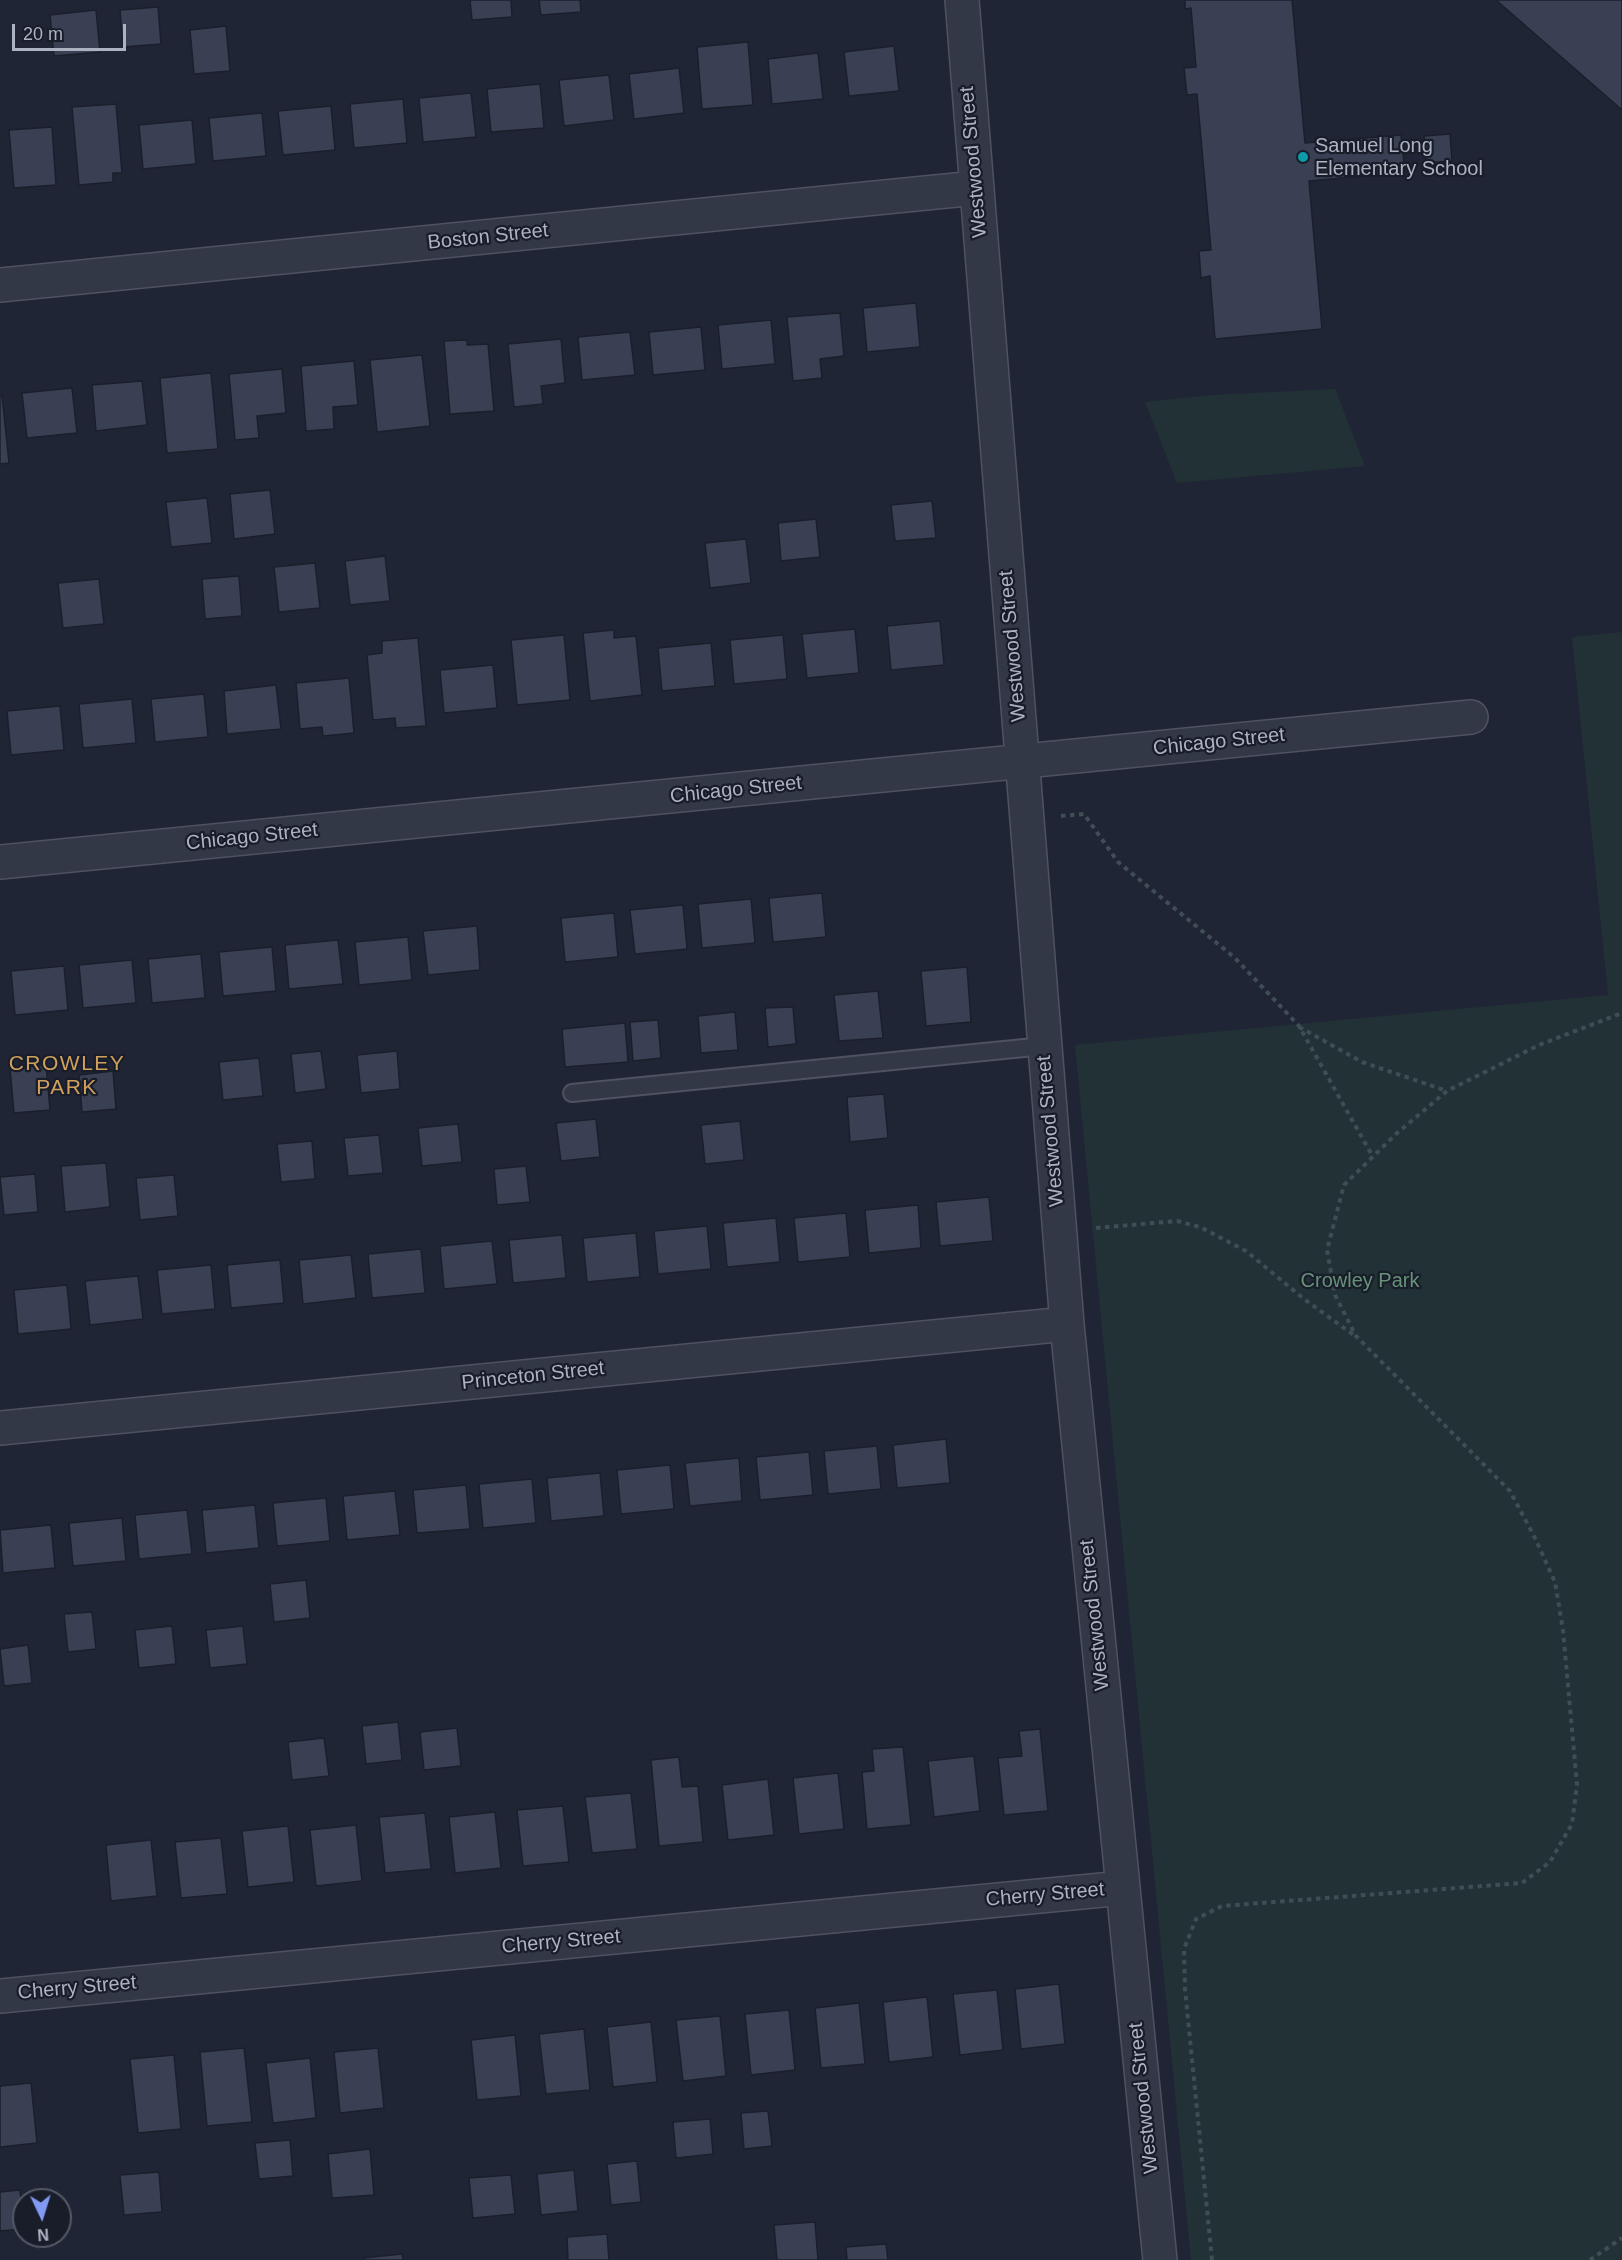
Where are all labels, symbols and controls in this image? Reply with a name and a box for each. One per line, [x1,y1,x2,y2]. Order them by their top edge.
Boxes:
scale bar [15,12,129,50]
text: 20 m [23,24,63,44]
street label: Westwood Street [955,85,993,239]
place label: Samuel Long Elementary School [1315,134,1483,181]
marker: Samuel Long Elementary School [1296,150,1310,164]
street label: Boston Street [426,219,550,255]
street label: Westwood Street [994,569,1032,723]
street label: Chicago Street [1152,723,1286,761]
street label: Chicago Street [669,771,803,809]
street label: Chicago Street [185,818,319,856]
district label: CROWLEY PARK [9,1051,125,1101]
street label: Westwood Street [1032,1054,1070,1208]
park label: Crowley Park [1301,1269,1419,1293]
street label: Princeton Street [460,1357,606,1395]
street label: Westwood Street [1075,1538,1115,1692]
street label: Cherry Street [985,1878,1105,1912]
street label: Cherry Street [501,1925,621,1959]
street label: Cherry Street [17,1971,137,2005]
street label: Westwood Street [1124,2021,1164,2175]
north arrow [12,2188,72,2248]
text: N [37,2226,50,2243]

